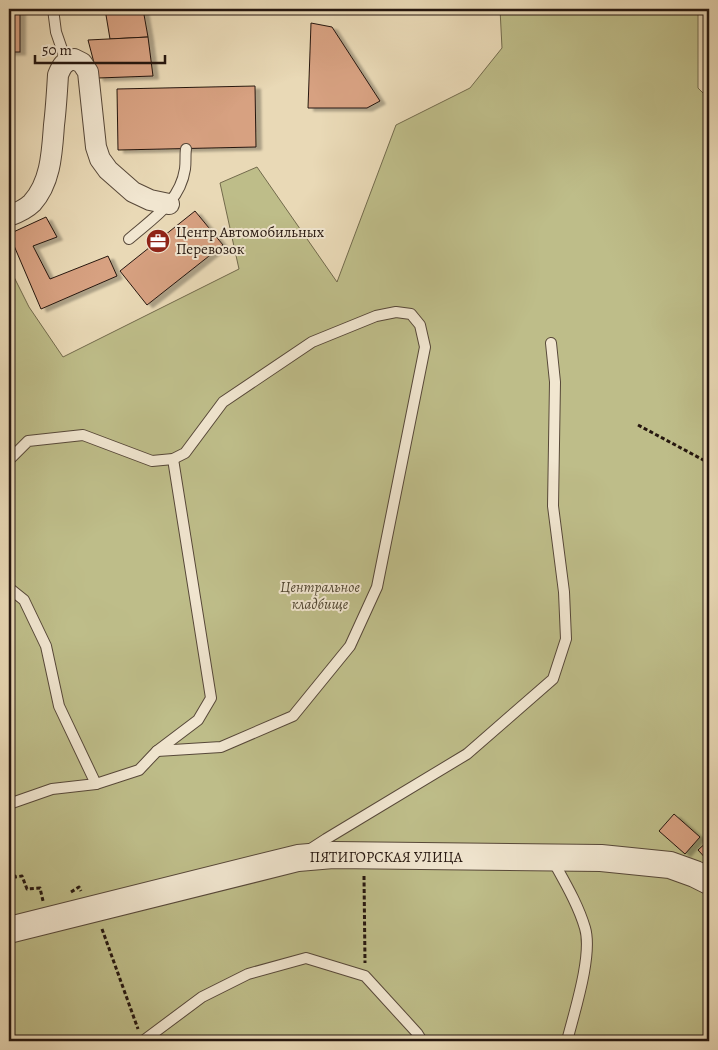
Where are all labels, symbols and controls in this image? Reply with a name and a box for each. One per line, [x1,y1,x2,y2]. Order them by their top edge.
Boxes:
scale bar [35,32,165,64]
text: 50 m [42,40,72,60]
place label: Центр Автомобильных Перевозок [176,222,325,259]
office icon: Центр Автомобильных Перевозок [145,228,171,254]
park label: Центральное кладбище [280,577,360,614]
street label: ПЯТИГОРСКАЯ УЛИЦА [310,847,463,867]

